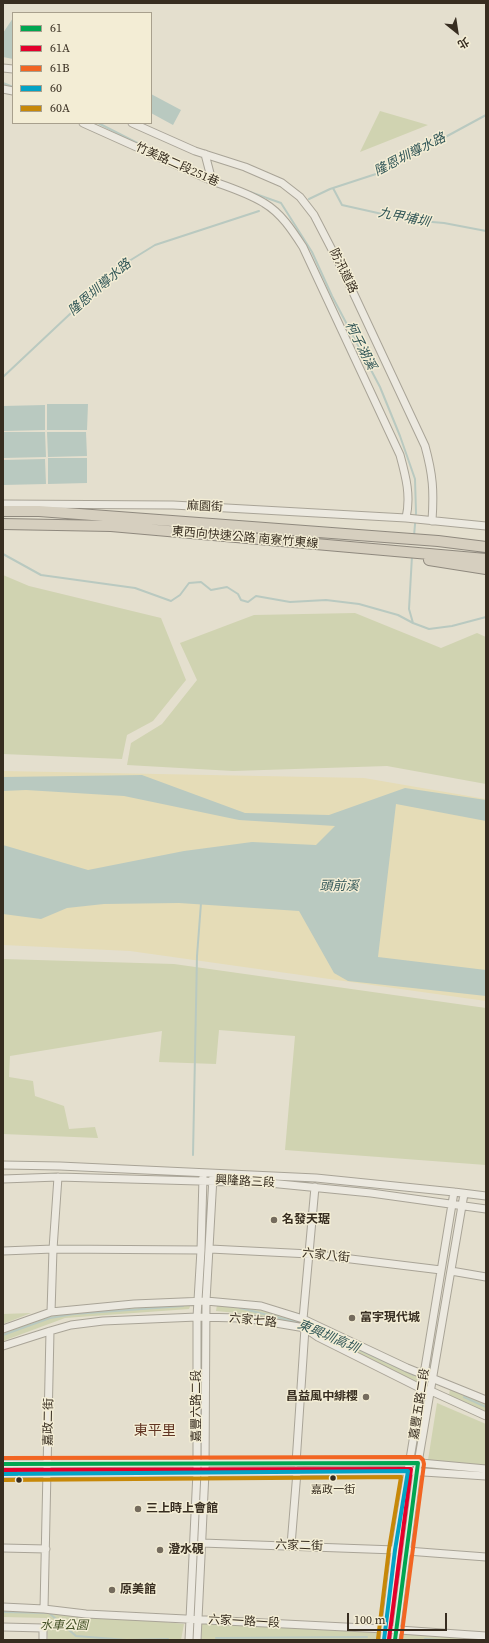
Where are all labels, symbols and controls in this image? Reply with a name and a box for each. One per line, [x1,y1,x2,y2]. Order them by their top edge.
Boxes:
legend [12,12,152,124]
north arrow [437,12,477,52]
text: 61 [50,20,62,36]
text: 北 [455,34,472,52]
text: 61A [50,40,70,56]
text: 61B [50,60,70,76]
text: 60 [50,80,62,96]
text: 60A [50,100,70,116]
water label: 隆恩圳導水路 [372,130,448,180]
street label: 竹美路二段251巷 [133,140,221,190]
water label: 九甲埔圳 [377,205,431,231]
street label: 防汛道路 [326,246,360,296]
water label: 隆恩圳導水路 [65,257,135,319]
water label: 柯子湖溪 [341,319,379,373]
street label: 麻園街 [187,499,223,515]
street label: 東西向快速公路 南寮竹東線 [171,524,319,552]
water label: 頭前溪 [320,879,358,895]
street label: 興隆路三段 [215,1173,275,1191]
place label: 名發天琚 [282,1213,330,1227]
marker: 名發天琚 [269,1215,279,1225]
street label: 六家八街 [301,1246,351,1266]
street label: 六家七路 [228,1311,278,1331]
place label: 富宇現代城 [360,1311,420,1325]
marker: 富宇現代城 [347,1313,357,1323]
water label: 東興圳高圳 [295,1317,361,1357]
street label: 嘉豐五路二段 [407,1367,433,1441]
street label: 嘉豐六路二段 [190,1370,204,1442]
place label: 昌益風中緋櫻 [286,1390,358,1404]
marker: 昌益風中緋櫻 [361,1392,371,1402]
street label: 嘉政二街 [41,1398,57,1446]
district label: 東平里 [134,1423,176,1439]
marker: 嘉政一街 [328,1473,338,1483]
unlabelled marker [14,1475,24,1485]
place label: 嘉政一街 [311,1483,355,1497]
place label: 三上時上會館 [146,1502,218,1516]
marker: 三上時上會館 [133,1504,143,1514]
street label: 六家二街 [275,1538,323,1554]
place label: 澄水硯 [168,1543,204,1557]
marker: 澄水硯 [155,1545,165,1555]
place label: 原美館 [120,1583,156,1597]
marker: 原美館 [107,1585,117,1595]
scale bar [349,1605,449,1631]
text: 100 m [354,1612,386,1628]
street label: 六家一路一段 [208,1613,280,1631]
park label: 水車公園 [40,1619,88,1633]

